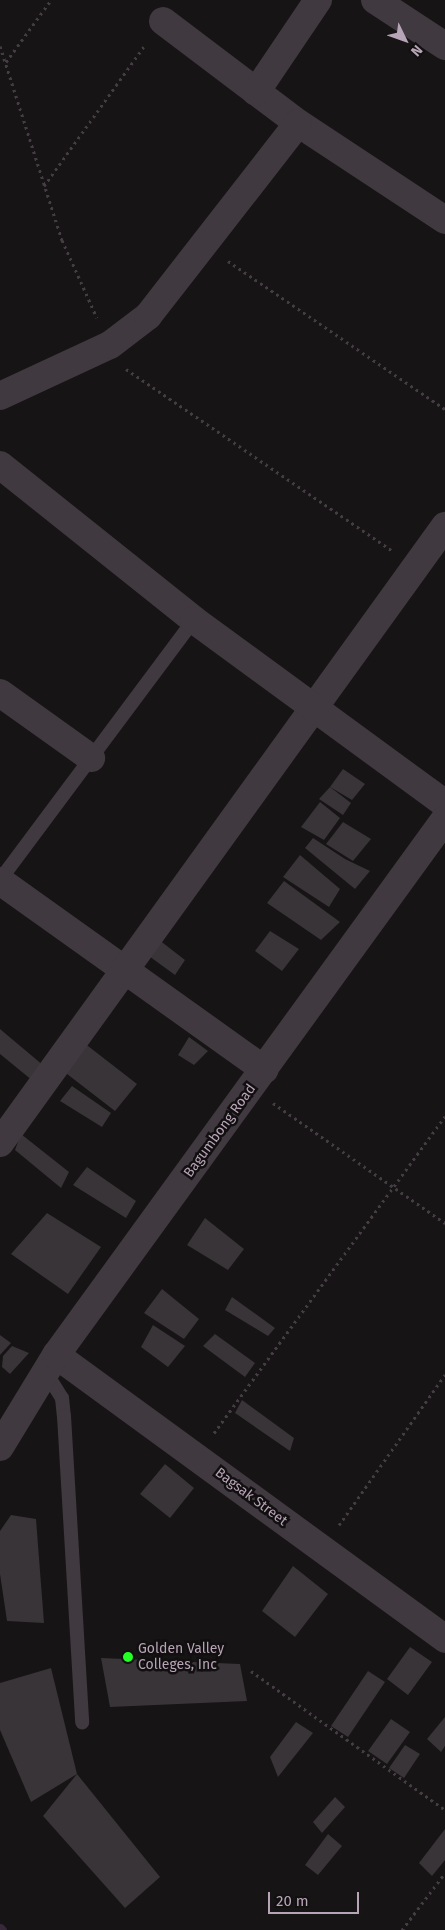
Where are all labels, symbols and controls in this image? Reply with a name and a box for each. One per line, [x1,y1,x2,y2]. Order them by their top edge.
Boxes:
north arrow [380,15,430,65]
text: N [407,41,426,60]
street label: Bagumbong Road [181,1081,259,1181]
street label: Bagsak Street [212,1464,290,1530]
place label: Golden Valley Colleges, Inc [138,1641,224,1674]
marker: Golden Valley Colleges, Inc [122,1651,134,1663]
scale bar [270,1882,361,1914]
text: 20 m [276,1892,309,1910]

